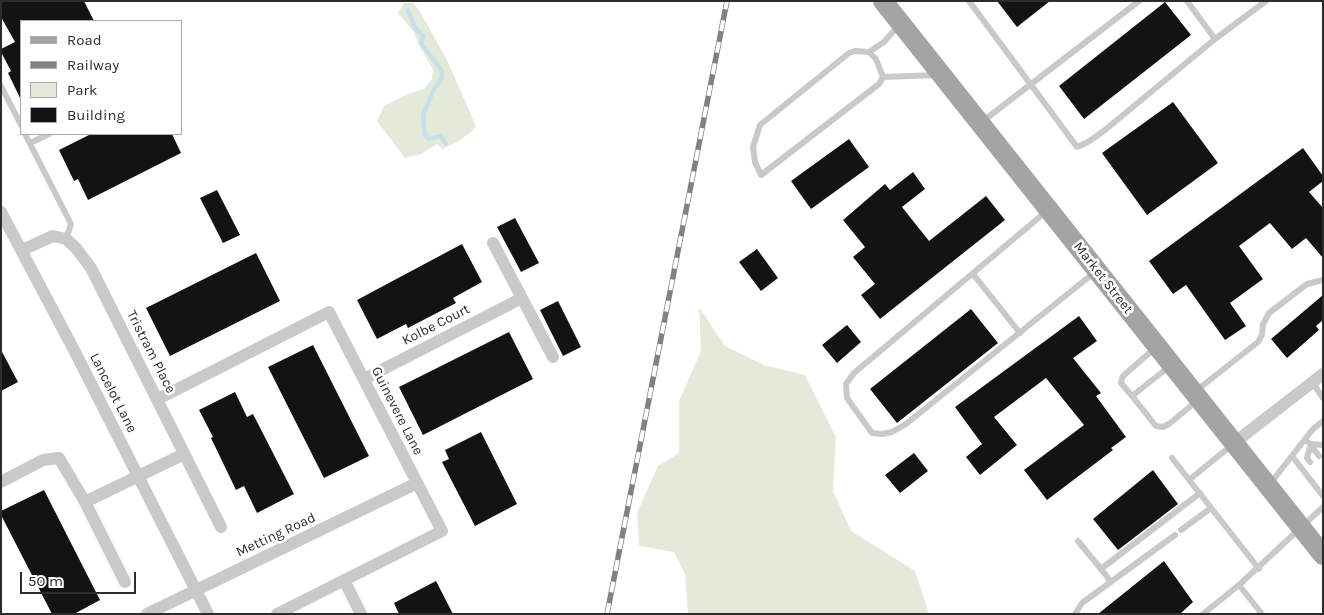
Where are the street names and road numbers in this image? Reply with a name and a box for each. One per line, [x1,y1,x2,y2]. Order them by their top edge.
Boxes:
street label: Market Street [1070,239,1136,317]
street label: Kolbe Court [399,301,473,349]
street label: Tristram Place [123,308,179,396]
street label: Lancelot Lane [86,350,140,436]
street label: Guinevere Lane [367,364,427,458]
street label: Metting Road [234,509,318,561]

